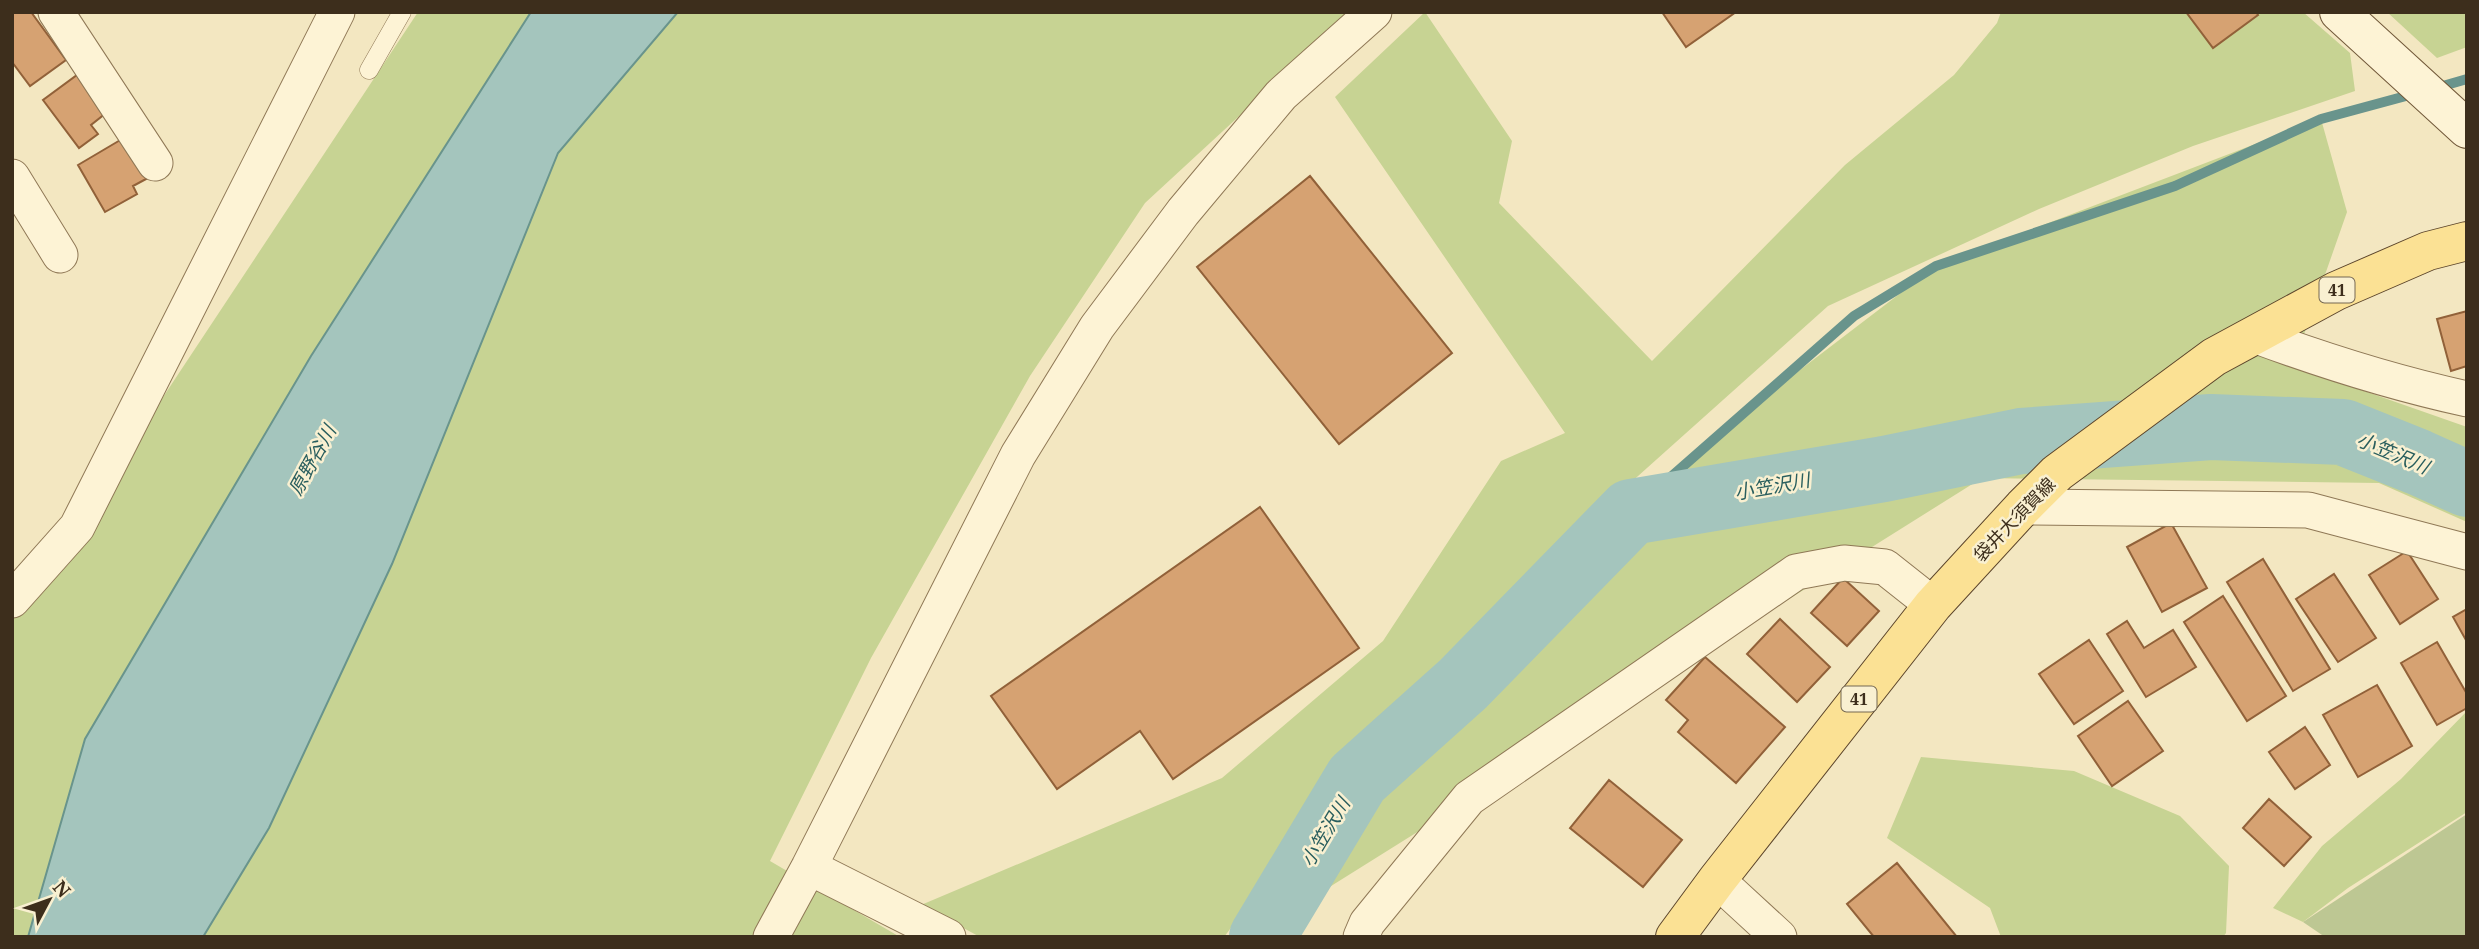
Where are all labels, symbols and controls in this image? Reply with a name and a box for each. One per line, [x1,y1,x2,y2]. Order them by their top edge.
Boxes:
road number: 41 [2320,278,2354,302]
water label: 原野谷川 [282,419,343,500]
water label: 小笠沢川 [2353,426,2435,481]
water label: 小笠沢川 [1732,466,1814,505]
street label: 袋井大須賀線 [1968,472,2060,566]
road number: 41 [1842,686,1876,712]
water label: 小笠沢川 [1294,791,1357,871]
north arrow [14,865,84,935]
text: N [47,875,77,903]

